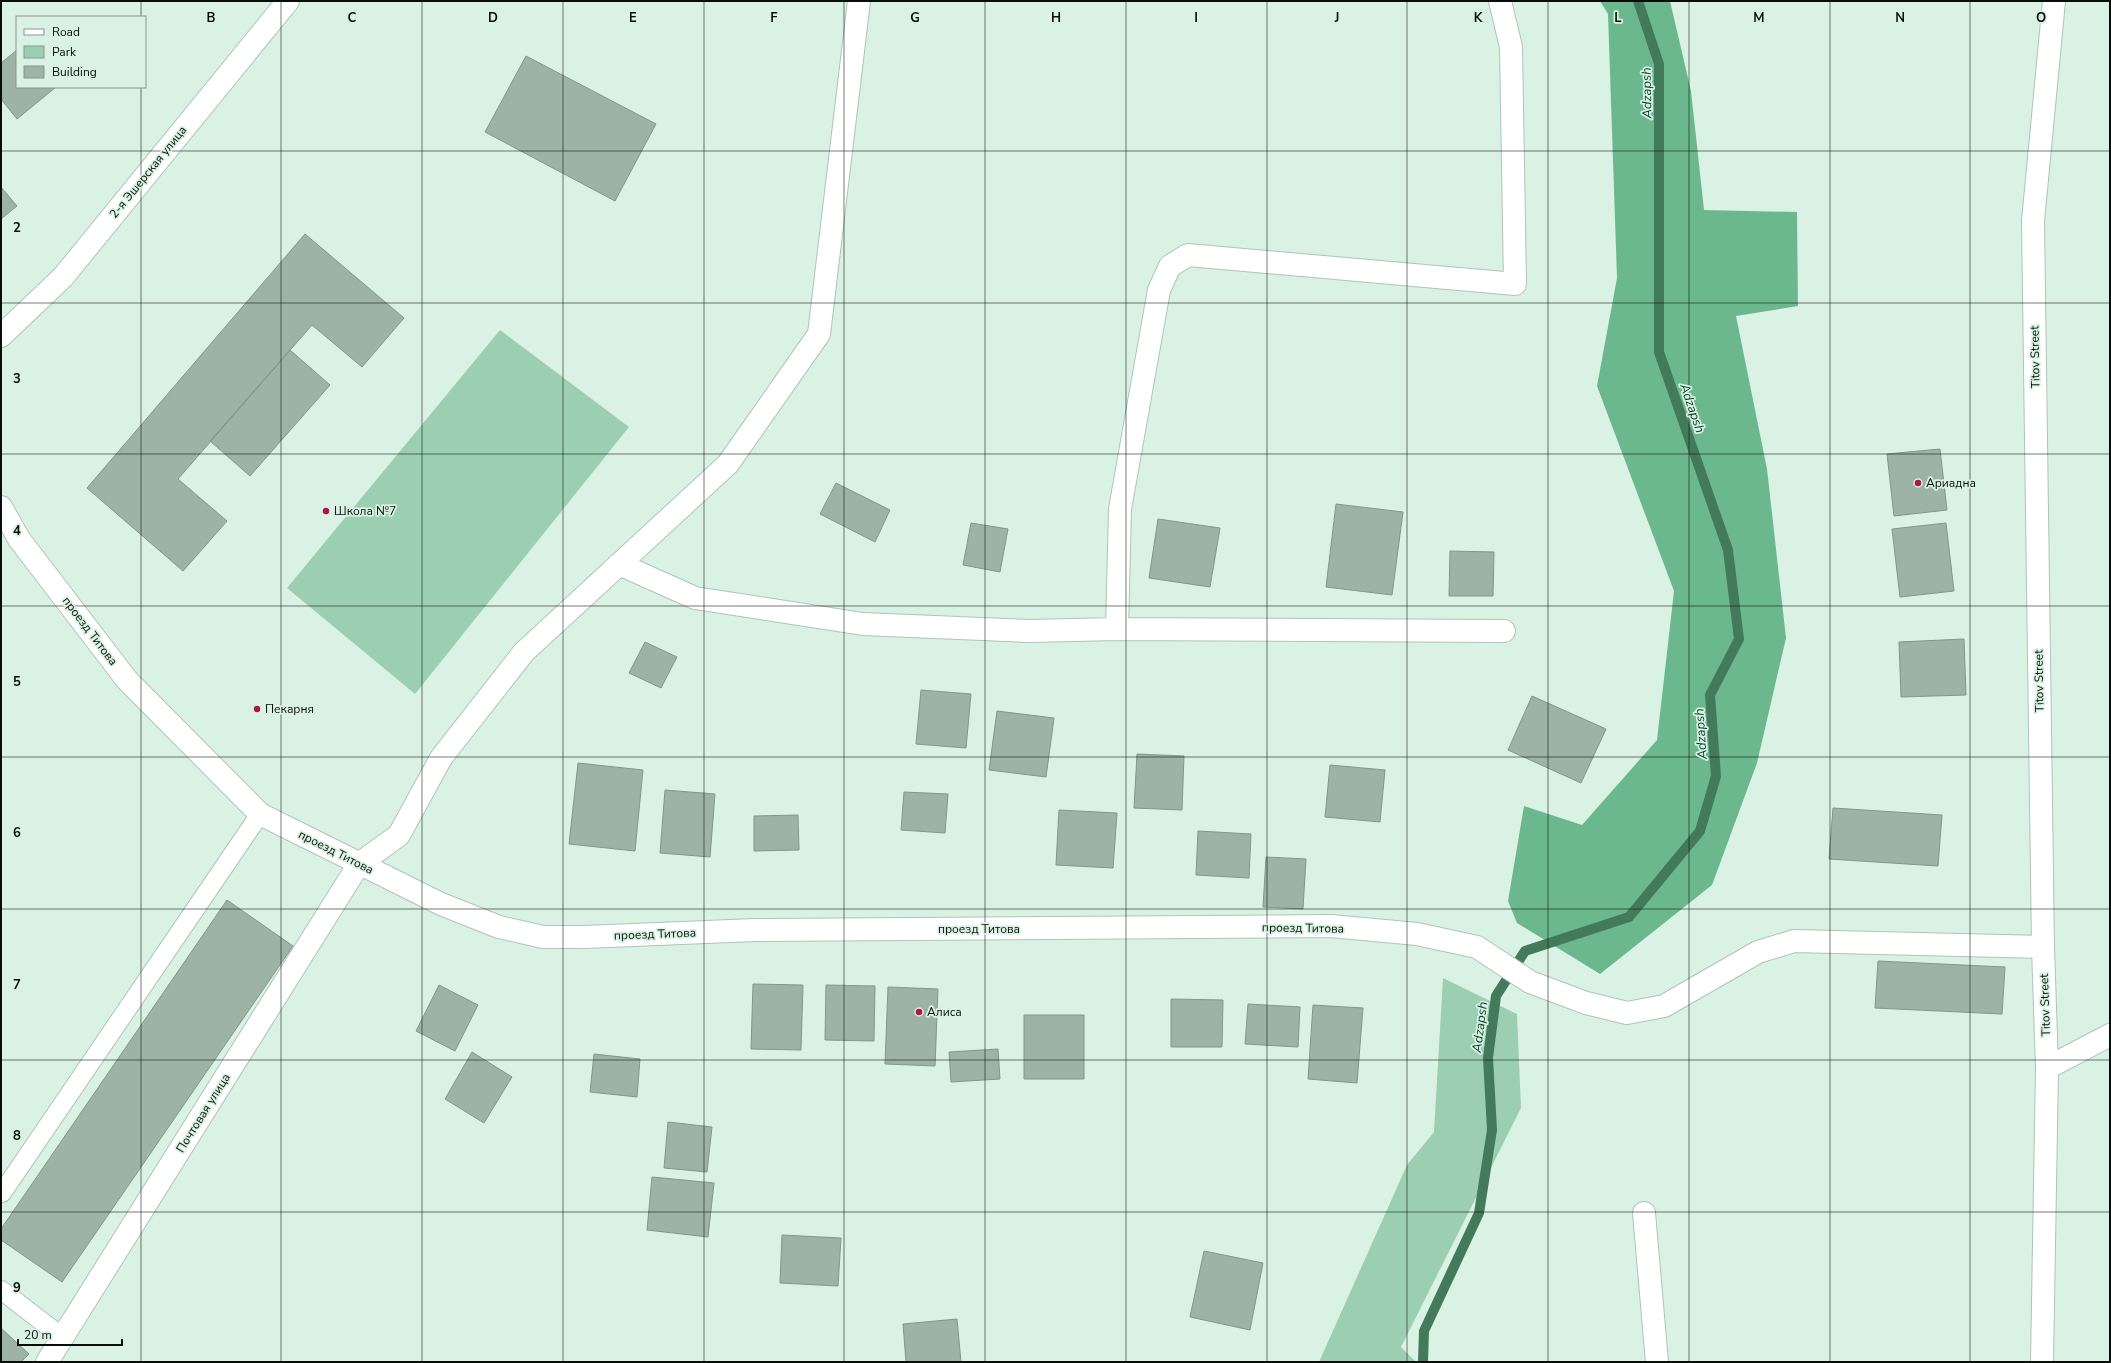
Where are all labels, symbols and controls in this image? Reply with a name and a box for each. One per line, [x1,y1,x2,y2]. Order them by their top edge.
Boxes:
text: B [207,9,216,27]
text: C [348,9,357,27]
text: D [488,9,498,27]
text: E [629,9,637,27]
text: F [770,9,778,27]
text: G [910,9,920,27]
text: H [1051,9,1061,27]
text: I [1194,9,1198,27]
text: J [1334,9,1339,27]
text: K [1474,9,1483,27]
text: L [1614,9,1622,27]
text: M [1753,9,1765,27]
text: N [1895,9,1905,27]
text: O [2036,9,2046,27]
legend [16,16,146,88]
text: Road [52,24,80,40]
text: Park [52,44,77,60]
text: Building [52,64,97,80]
water label: Adzapsh [1638,67,1656,120]
street label: 2-я Эшерская улица [106,122,190,222]
text: 2 [13,219,21,237]
street label: Titov Street [2026,325,2044,389]
text: 3 [13,370,21,388]
water label: Adzapsh [1675,380,1709,435]
place label: Ариадна [1926,475,1976,491]
marker: Ариадна [1913,478,1923,488]
place label: Школа №7 [334,503,396,519]
marker: Школа №7 [321,506,331,516]
text: 4 [13,522,21,540]
street label: проезд Титова [59,593,121,669]
street label: Titov Street [2030,649,2048,713]
text: 5 [13,673,21,691]
place label: Пекарня [265,701,314,717]
marker: Пекарня [252,704,262,714]
water label: Adzapsh [1690,708,1712,761]
text: 6 [13,824,21,842]
street label: проезд Титова [296,826,376,878]
street label: проезд Титова [1262,919,1344,937]
street label: проезд Титова [938,921,1020,937]
street label: проезд Титова [614,925,696,943]
street label: Titov Street [2036,973,2054,1037]
text: 7 [13,976,21,994]
water label: Adzapsh [1468,1001,1492,1055]
place label: Алиса [927,1004,962,1020]
marker: Алиса [914,1007,924,1017]
street label: Почтовая улица [172,1070,234,1156]
text: 8 [13,1127,21,1145]
text: 9 [13,1279,21,1297]
scale bar [18,1321,122,1347]
text: 20 m [24,1327,52,1343]

